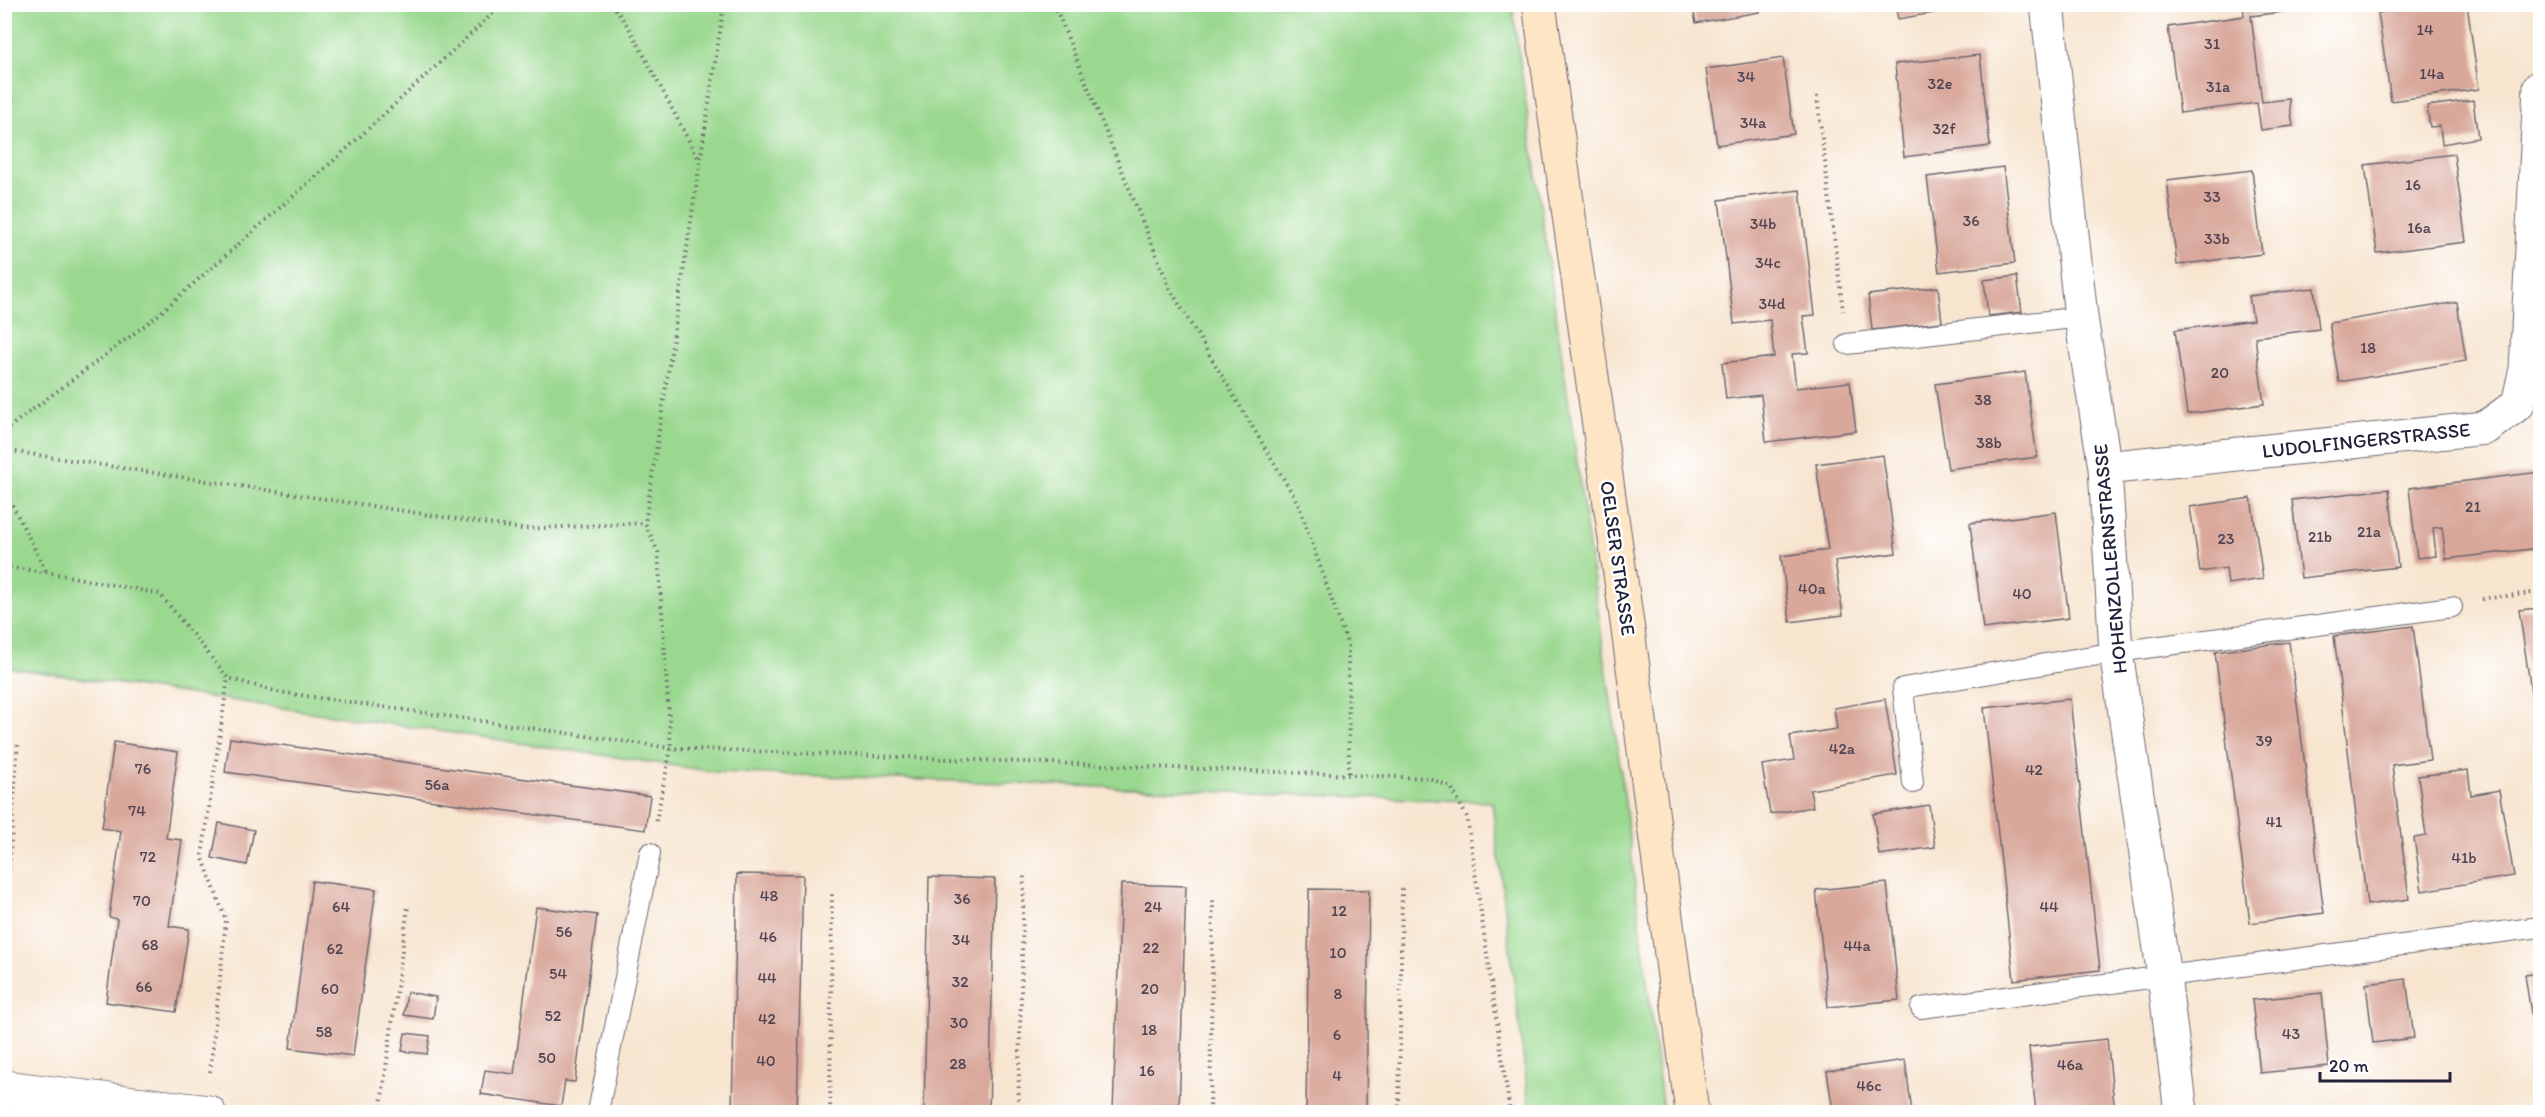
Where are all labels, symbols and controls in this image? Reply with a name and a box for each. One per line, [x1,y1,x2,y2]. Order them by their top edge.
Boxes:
house number: 14 [2416,20,2434,39]
house number: 31 [2204,34,2221,53]
house number: 14a [2419,64,2445,83]
house number: 34 [1737,67,1756,86]
house number: 32e [1928,74,1952,93]
house number: 31a [2206,77,2231,96]
house number: 34a [1740,113,1767,132]
house number: 32f [1932,119,1957,138]
house number: 16 [2405,175,2421,194]
house number: 33 [2203,187,2221,206]
house number: 36 [1962,211,1980,230]
house number: 34b [1750,214,1776,233]
house number: 16a [2407,218,2432,237]
house number: 33b [2204,229,2230,248]
house number: 34c [1755,253,1781,272]
house number: 34d [1758,294,1786,313]
house number: 18 [2360,338,2376,357]
house number: 20 [2211,363,2229,382]
house number: 38 [1974,390,1992,409]
street label: LUDOLFINGERSTRASSE [2261,417,2471,463]
house number: 38b [1976,433,2002,452]
street label: HOHENZOLLERNSTRASSE [2088,443,2132,675]
street label: OELSER STRASSE [1595,479,1641,637]
house number: 21 [2465,497,2481,516]
house number: 21a [2357,522,2382,541]
house number: 21b [2308,527,2332,546]
house number: 23 [2217,529,2235,548]
house number: 40a [1798,579,1827,598]
house number: 40 [2012,584,2032,603]
house number: 39 [2255,731,2273,750]
house number: 42a [1829,739,1856,758]
house number: 76 [135,759,151,778]
house number: 42 [2025,760,2044,779]
house number: 56a [424,775,450,794]
house number: 74 [128,801,146,820]
house number: 41 [2265,812,2283,831]
house number: 72 [140,847,157,866]
house number: 41b [2451,848,2477,867]
house number: 48 [760,886,778,905]
house number: 36 [953,889,971,908]
house number: 70 [133,891,151,910]
house number: 64 [332,897,350,916]
house number: 24 [1144,897,1162,916]
house number: 44 [2039,897,2059,916]
house number: 12 [1331,901,1348,920]
house number: 56 [556,922,572,941]
house number: 46 [759,927,777,946]
house number: 34 [952,930,971,949]
house number: 68 [141,935,159,954]
house number: 44a [1843,936,1871,955]
house number: 22 [1143,938,1160,957]
house number: 62 [327,939,344,958]
house number: 10 [1329,943,1347,962]
house number: 54 [549,964,567,983]
house number: 44 [757,968,777,987]
house number: 32 [951,972,969,991]
house number: 66 [136,977,152,996]
house number: 60 [321,979,339,998]
house number: 20 [1141,979,1159,998]
house number: 8 [1334,984,1343,1003]
house number: 52 [545,1006,562,1025]
house number: 42 [758,1009,777,1028]
house number: 30 [950,1013,968,1032]
house number: 18 [1141,1020,1157,1039]
house number: 58 [315,1022,333,1041]
house number: 43 [2282,1024,2300,1043]
house number: 6 [1333,1025,1341,1044]
scale bar [2320,1045,2450,1083]
house number: 50 [538,1048,556,1067]
house number: 40 [756,1051,776,1070]
house number: 28 [949,1054,967,1073]
house number: 46a [2057,1055,2084,1074]
text: 20 m [2329,1055,2369,1077]
house number: 16 [1139,1061,1155,1080]
house number: 4 [1332,1066,1342,1085]
house number: 46c [1856,1076,1882,1095]

